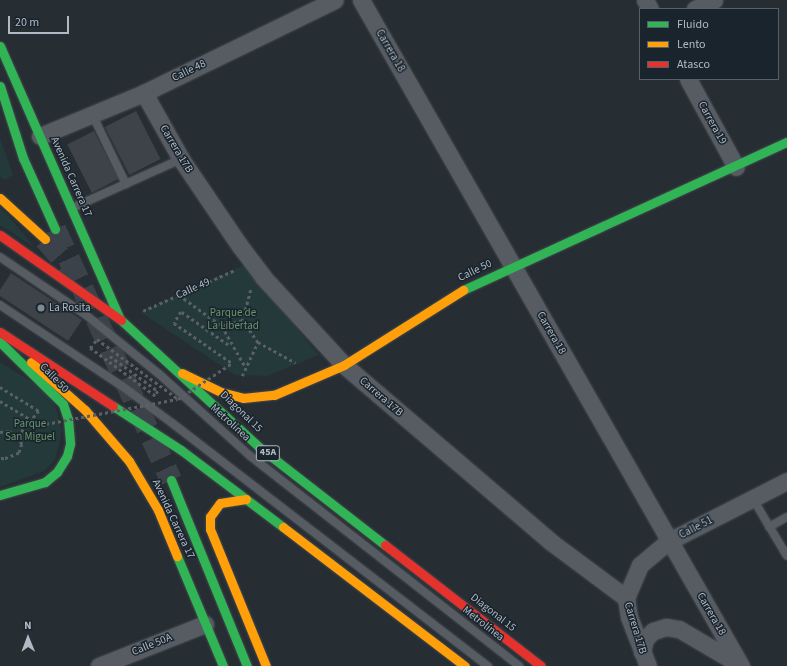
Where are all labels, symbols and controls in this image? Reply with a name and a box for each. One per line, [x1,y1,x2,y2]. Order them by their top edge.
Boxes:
scale bar [10,8,71,34]
legend [639,8,779,80]
text: 20 m [15,14,39,31]
text: Fluido [677,16,709,33]
street label: Carrera 18 [373,27,407,75]
text: Lento [677,36,706,53]
text: Atasco [677,56,710,73]
street label: Calle 48 [170,57,208,85]
street label: Carrera 19 [695,99,729,147]
street label: Carrera 17B [157,123,195,175]
street label: Avenida Carrera 17 [47,135,95,219]
street label: Calle 50 [456,257,494,285]
street label: Calle 49 [174,276,212,302]
place label: La Rosita [49,301,91,315]
marker: La Rosita [36,303,46,313]
park label: Parque de La Libertad [207,307,259,333]
street label: Carrera 18 [534,309,568,357]
street label: Calle 50 [37,360,71,396]
street label: Carrera 17B [356,374,406,420]
street label: Diagonal 15 [217,389,265,435]
street label: Metrolínea [207,402,253,444]
park label: Parque San Miguel [5,418,55,444]
road number: 45A [255,445,281,461]
street label: Avenida Carrera 17 [149,477,197,561]
street label: Calle 51 [677,514,715,542]
street label: Carrera 18 [694,590,728,638]
street label: Diagonal 15 [468,591,518,635]
street label: Carrera 17B [621,600,649,656]
street label: Metrolínea [460,604,506,644]
north arrow [8,618,48,658]
text: N [24,618,32,633]
street label: Calle 50A [130,631,174,659]

